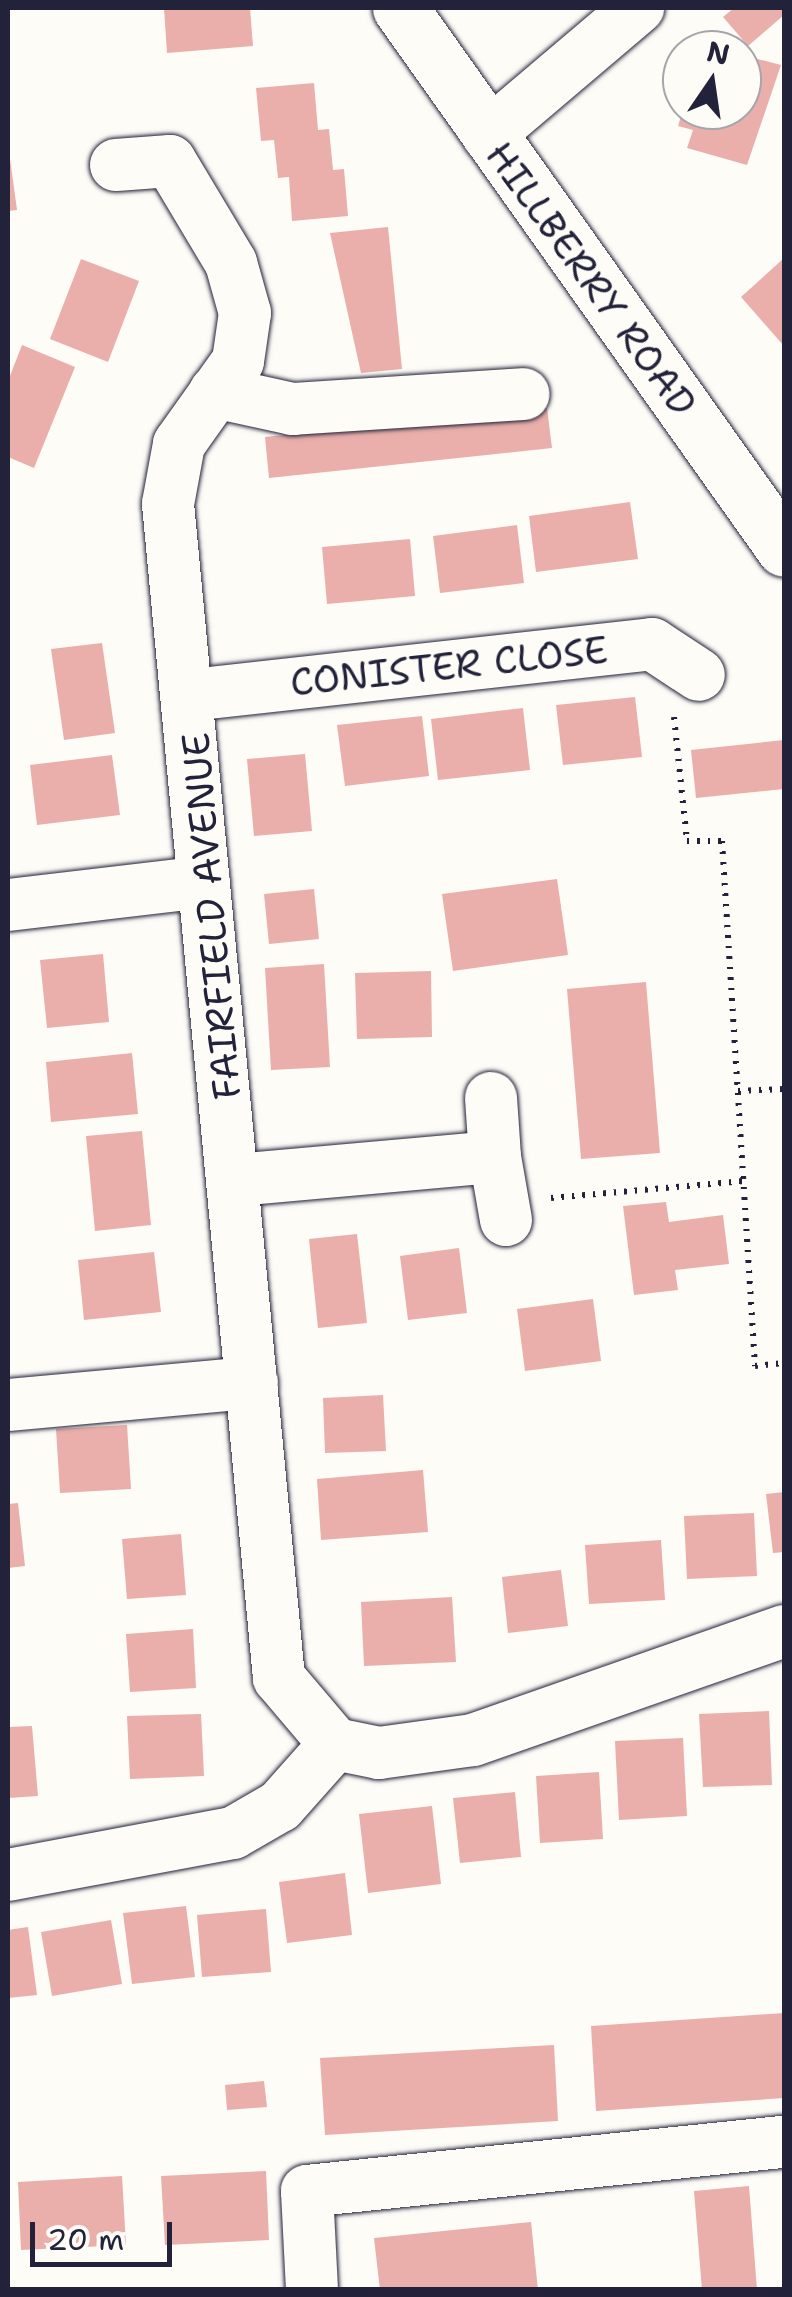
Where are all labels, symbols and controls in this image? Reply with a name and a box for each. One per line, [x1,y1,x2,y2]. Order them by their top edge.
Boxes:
north arrow [662,30,762,130]
text: N [703,32,733,74]
street label: HILLBERRY ROAD [476,133,706,425]
street label: CONISTER CLOSE [288,627,610,705]
street label: FAIRFIELD AVENUE [172,731,250,1101]
scale bar [35,2202,178,2264]
text: 20 m [47,2219,124,2260]

